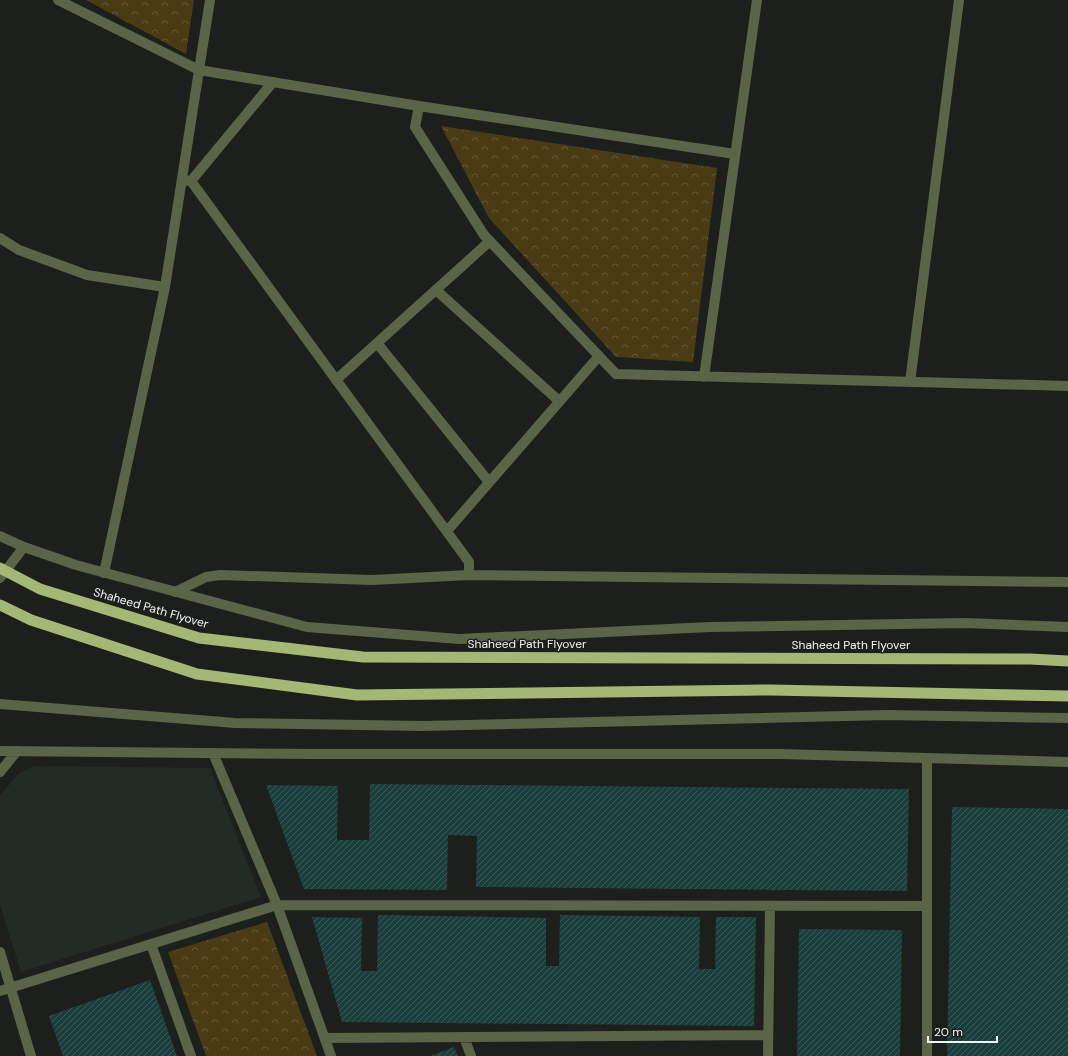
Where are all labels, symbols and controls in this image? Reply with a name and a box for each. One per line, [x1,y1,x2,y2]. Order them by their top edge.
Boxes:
street label: Shaheed Path Flyover [92,584,211,632]
street label: Shaheed Path Flyover [468,636,587,652]
street label: Shaheed Path Flyover [792,637,911,653]
scale bar [928,1018,997,1044]
text: 20 m [934,1024,963,1040]

